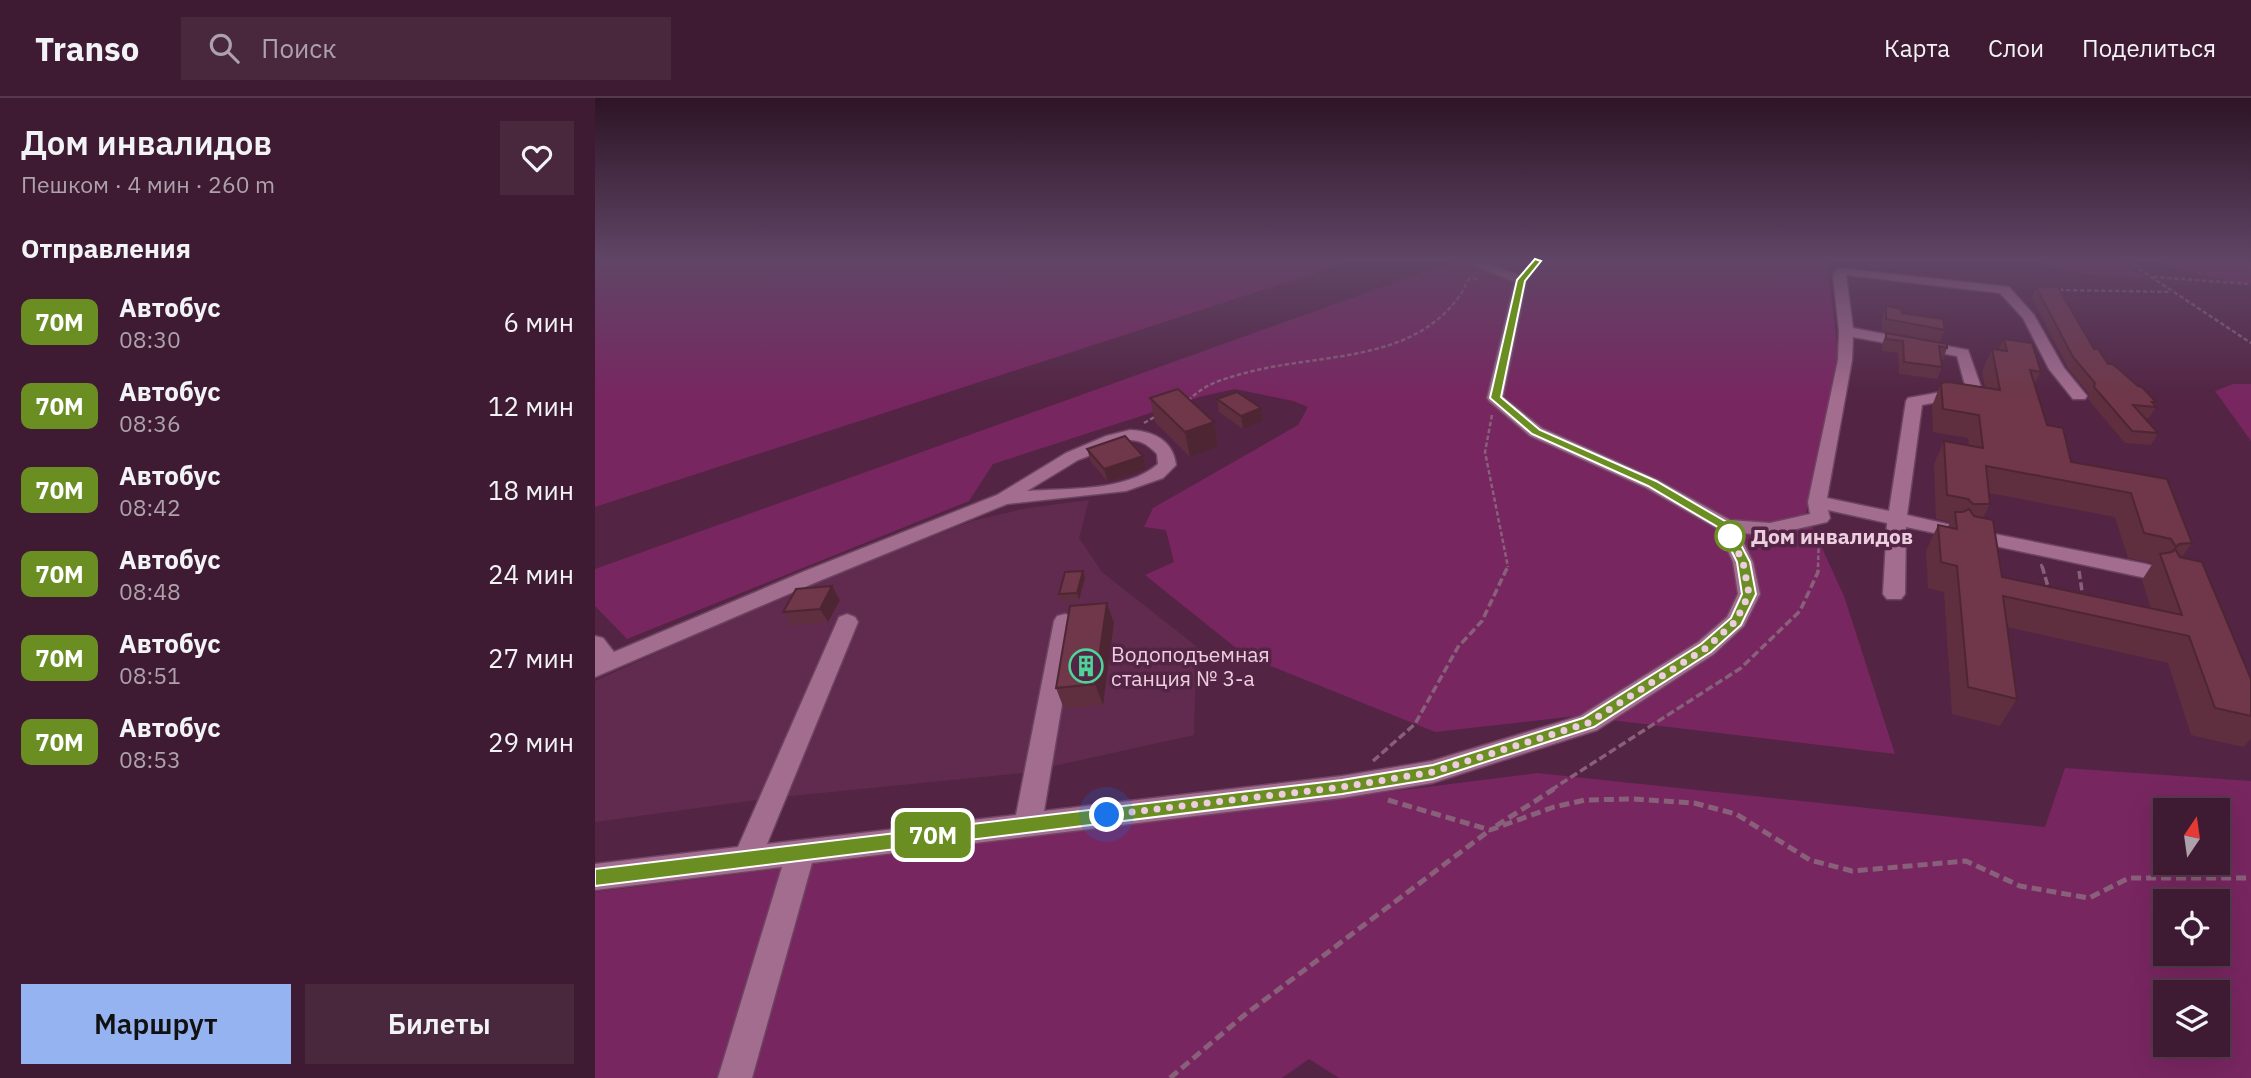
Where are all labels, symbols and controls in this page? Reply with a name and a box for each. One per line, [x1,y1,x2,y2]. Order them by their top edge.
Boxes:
search box [181,17,671,80]
text: Transo [35,27,139,70]
icon: search [205,29,243,67]
text: Поиск [261,31,337,65]
text: Карта [1884,32,1950,64]
text: Слои [1988,32,2044,64]
text: Поделиться [2082,32,2216,64]
text: Дом инвалидов [21,121,272,164]
button: heart [500,121,574,195]
text: Пешком · 4 мин · 260 m [21,169,275,199]
text: Отправления [21,231,191,265]
text: Автобус [119,290,221,324]
text: 6 мин [504,305,574,339]
text: 70М [35,306,84,338]
text: 08:30 [119,324,181,354]
text: Автобус [119,374,221,408]
text: 12 мин [488,389,574,423]
text: 70М [35,390,84,422]
text: 08:36 [119,408,181,438]
text: Автобус [119,458,221,492]
text: 18 мин [488,473,574,507]
text: 70М [35,474,84,506]
text: 08:42 [119,492,181,522]
marker: Дом инвалидов [1715,521,1745,551]
place label: Дом инвалидов [1751,522,1913,550]
text: Автобус [119,542,221,576]
text: 24 мин [488,557,574,591]
text: 70М [35,558,84,590]
text: 08:48 [119,576,181,606]
text: Автобус [119,626,221,660]
place label: Водоподъемная станция № 3-а [1111,640,1270,692]
text: 27 мин [488,641,574,675]
text: 70М [35,642,84,674]
building icon: Водоподъемная станция № 3-а [1067,647,1105,685]
text: 08:51 [119,660,181,690]
text: Автобус [119,710,221,744]
text: 29 мин [488,725,574,759]
text: 70М [35,726,84,758]
text: 08:53 [119,744,181,774]
your location [1089,797,1124,832]
north arrow [2153,798,2229,875]
map controls [2153,798,2230,1057]
line badge: 70М [893,812,973,858]
text: 70М [909,819,957,851]
button: locate [2153,889,2230,966]
button: layers [2153,980,2230,1057]
button: Маршрут [21,984,291,1064]
button: Билеты [305,984,574,1064]

